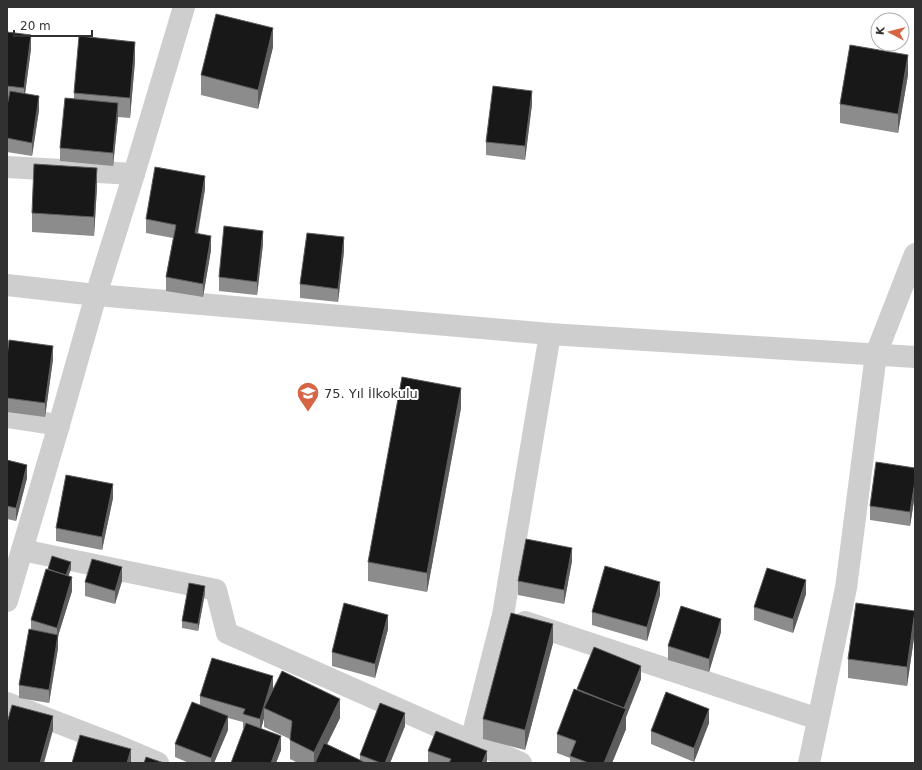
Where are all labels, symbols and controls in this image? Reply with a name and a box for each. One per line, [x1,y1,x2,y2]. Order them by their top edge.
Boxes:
scale bar [14,12,92,38]
north arrow [870,12,910,52]
text: 20 m [20,19,51,33]
text: K [874,25,888,36]
school or university icon: 75. Yıl İlkokulu [295,380,321,413]
place label: 75. Yıl İlkokulu [324,386,418,401]

